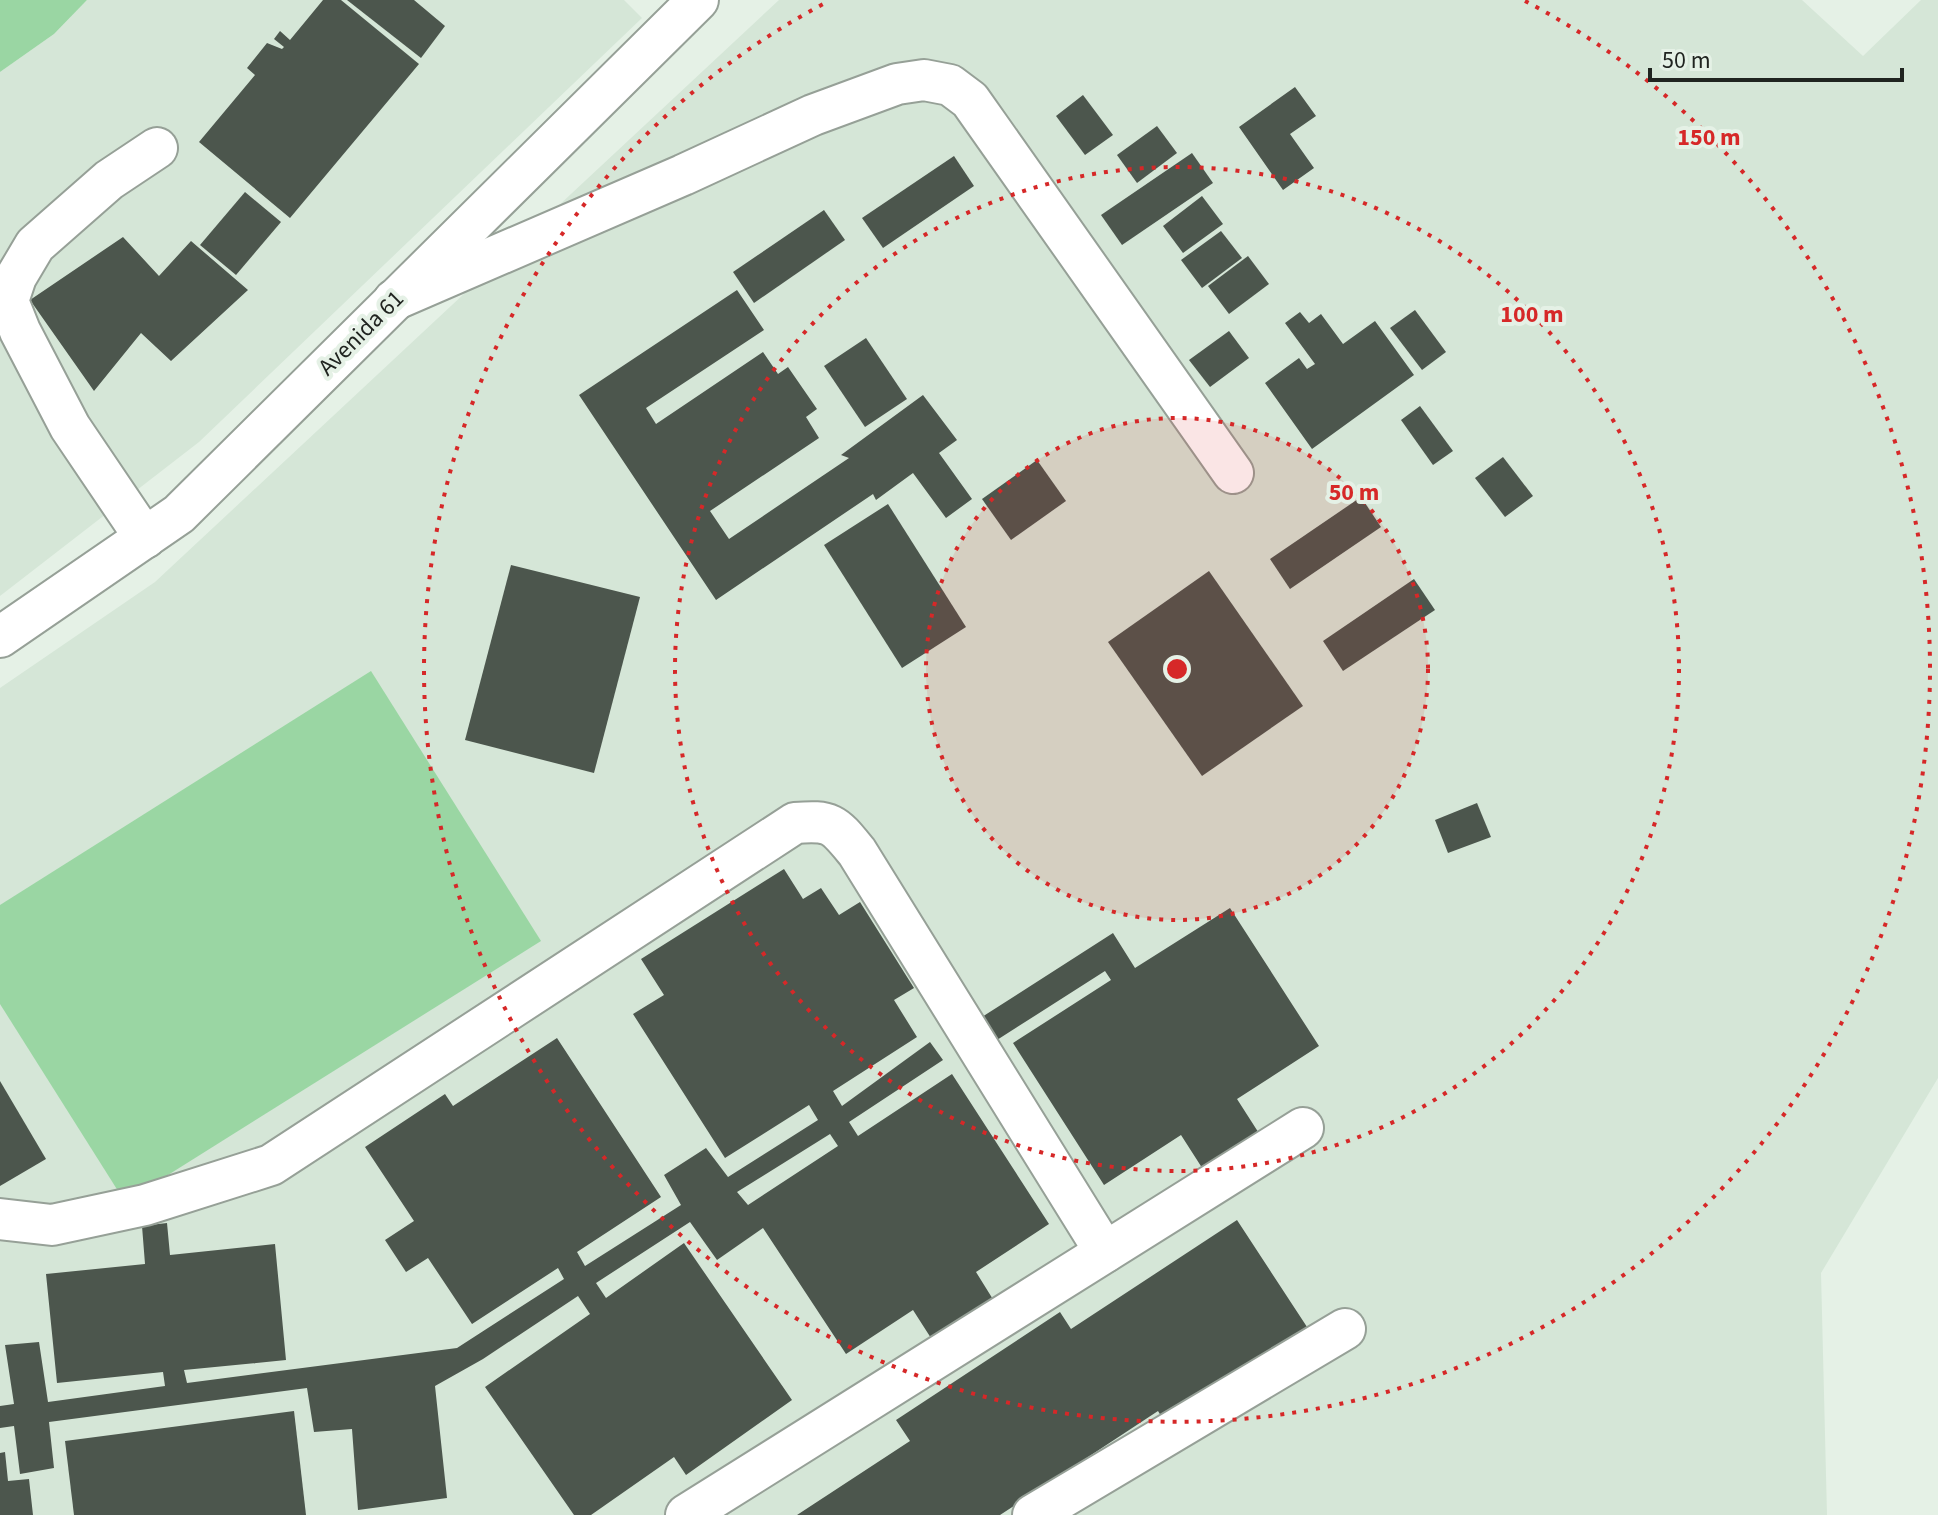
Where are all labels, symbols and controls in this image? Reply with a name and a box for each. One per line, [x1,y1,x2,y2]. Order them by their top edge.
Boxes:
scale bar [1650,32,1902,82]
text: 50 m [1662,43,1711,78]
text: 150 m [1677,120,1741,155]
street label: Avenida 61 [310,282,412,384]
text: 100 m [1500,297,1564,332]
text: 50 m [1329,475,1379,510]
centre of rings [1163,655,1191,683]

